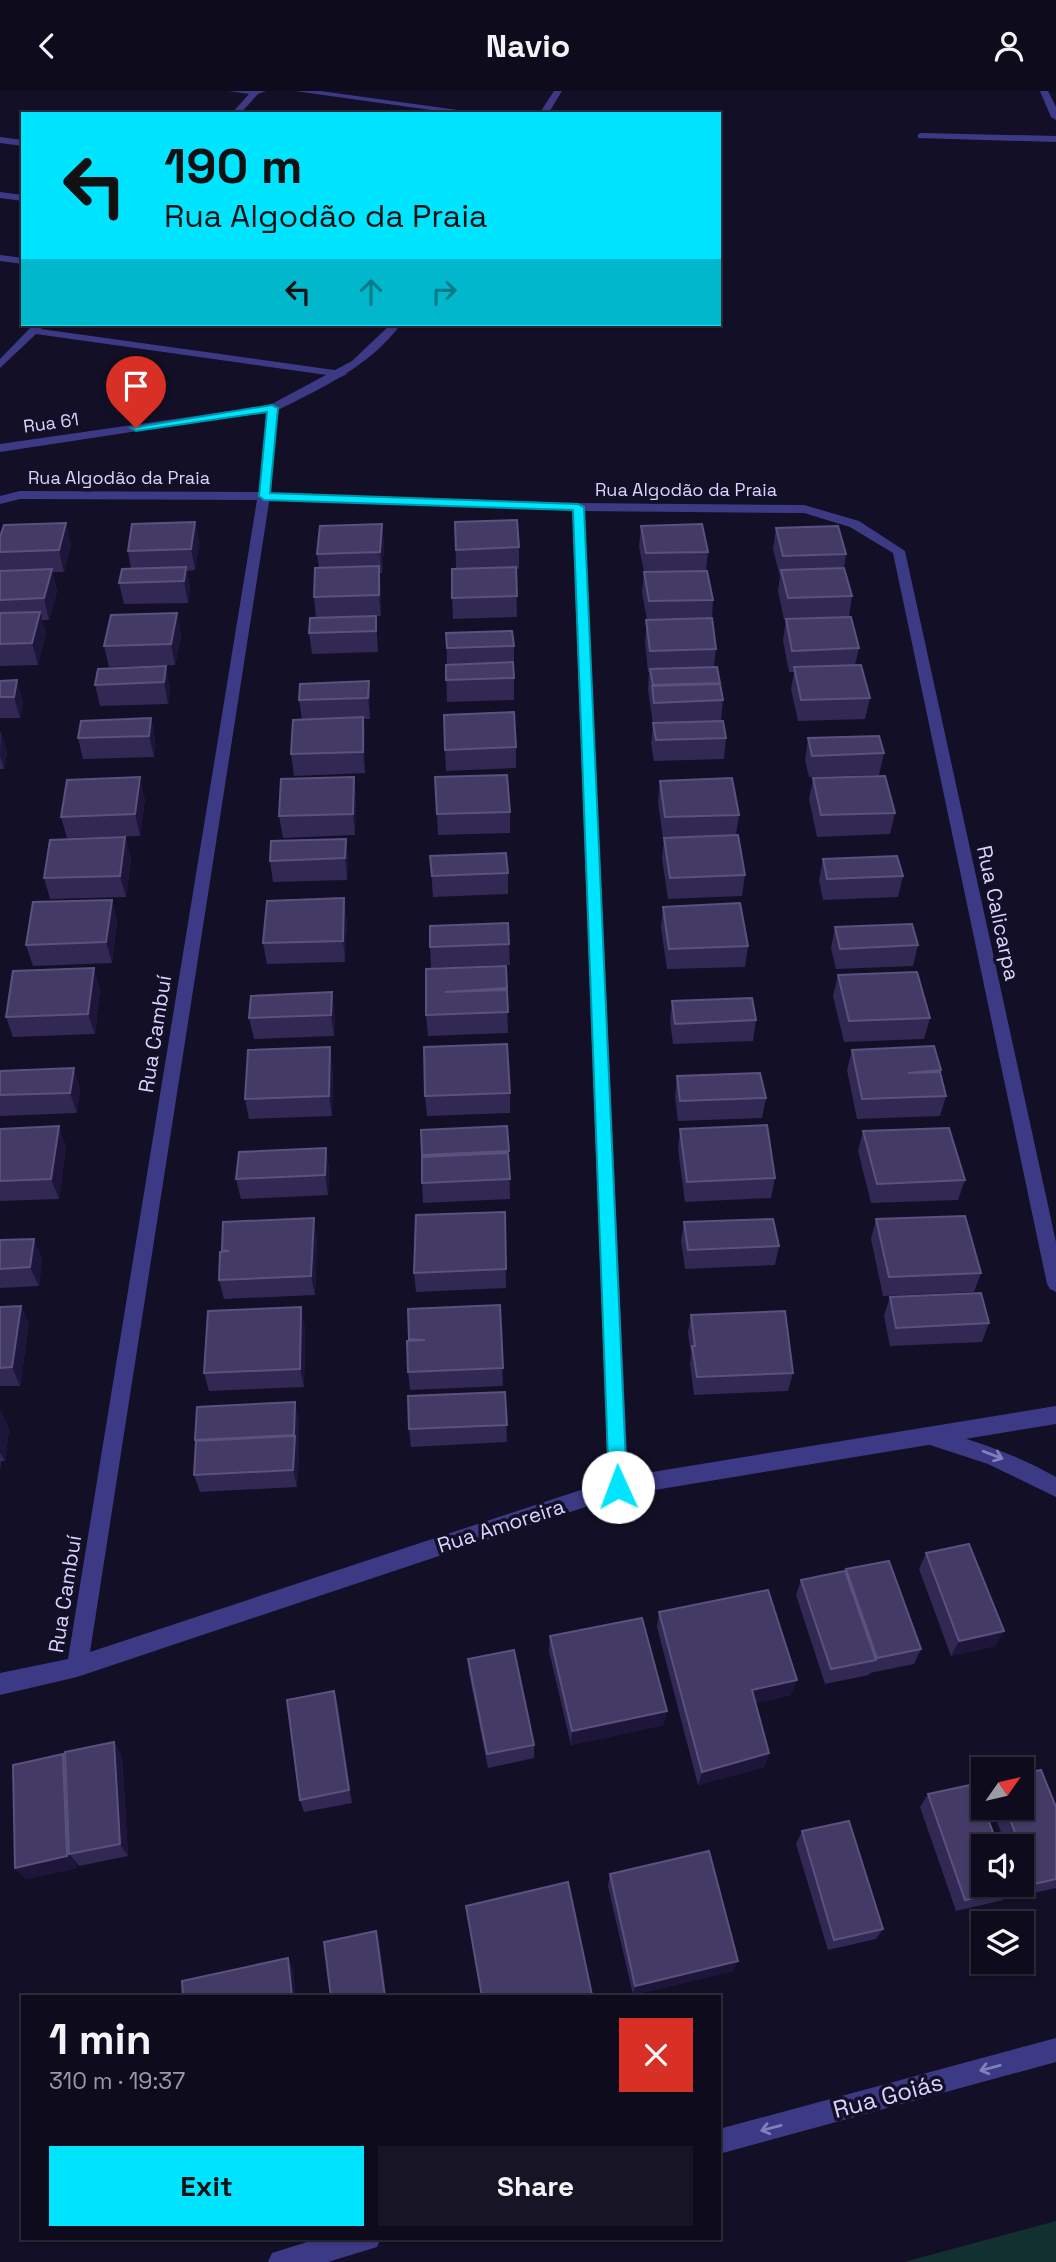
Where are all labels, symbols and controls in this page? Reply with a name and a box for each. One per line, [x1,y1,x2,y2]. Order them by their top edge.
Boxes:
text: Navio [486,26,570,66]
icon: back [28,27,66,65]
icon: person [990,27,1028,65]
text: 190 m [164,135,302,197]
icon: left [49,140,140,231]
text: Rua Algodão da Praia [164,196,488,236]
icon: left [279,273,317,311]
icon: ahead [352,273,390,311]
icon: right [425,273,463,311]
pin [106,356,166,428]
icon: arrive [117,367,155,405]
street label: Rua 61 [22,407,80,438]
street label: Rua Algodão da Praia [28,466,210,489]
street label: Rua Algodão da Praia [595,478,777,501]
street label: Rua Calicarpa [971,843,1026,983]
street label: Rua Cambuí [132,972,177,1095]
position arrow [581,1450,655,1524]
one-way arrow [981,1450,1003,1463]
street label: Rua Amoreira [434,1492,568,1559]
street label: Rua Cambuí [42,1532,87,1655]
north arrow [971,1757,1034,1820]
map controls [971,1757,1034,1974]
button: sound [971,1834,1034,1897]
button: layers [971,1911,1034,1974]
text: 1 min [49,2013,152,2066]
button: close [619,2018,693,2092]
one-way arrow [979,2063,1001,2076]
text: 310 m · 19:37 [49,2066,185,2096]
street label: Rua Goiás [829,2066,946,2125]
one-way arrow [760,2122,783,2135]
button: Exit [49,2146,364,2226]
button: Share [378,2146,693,2226]

